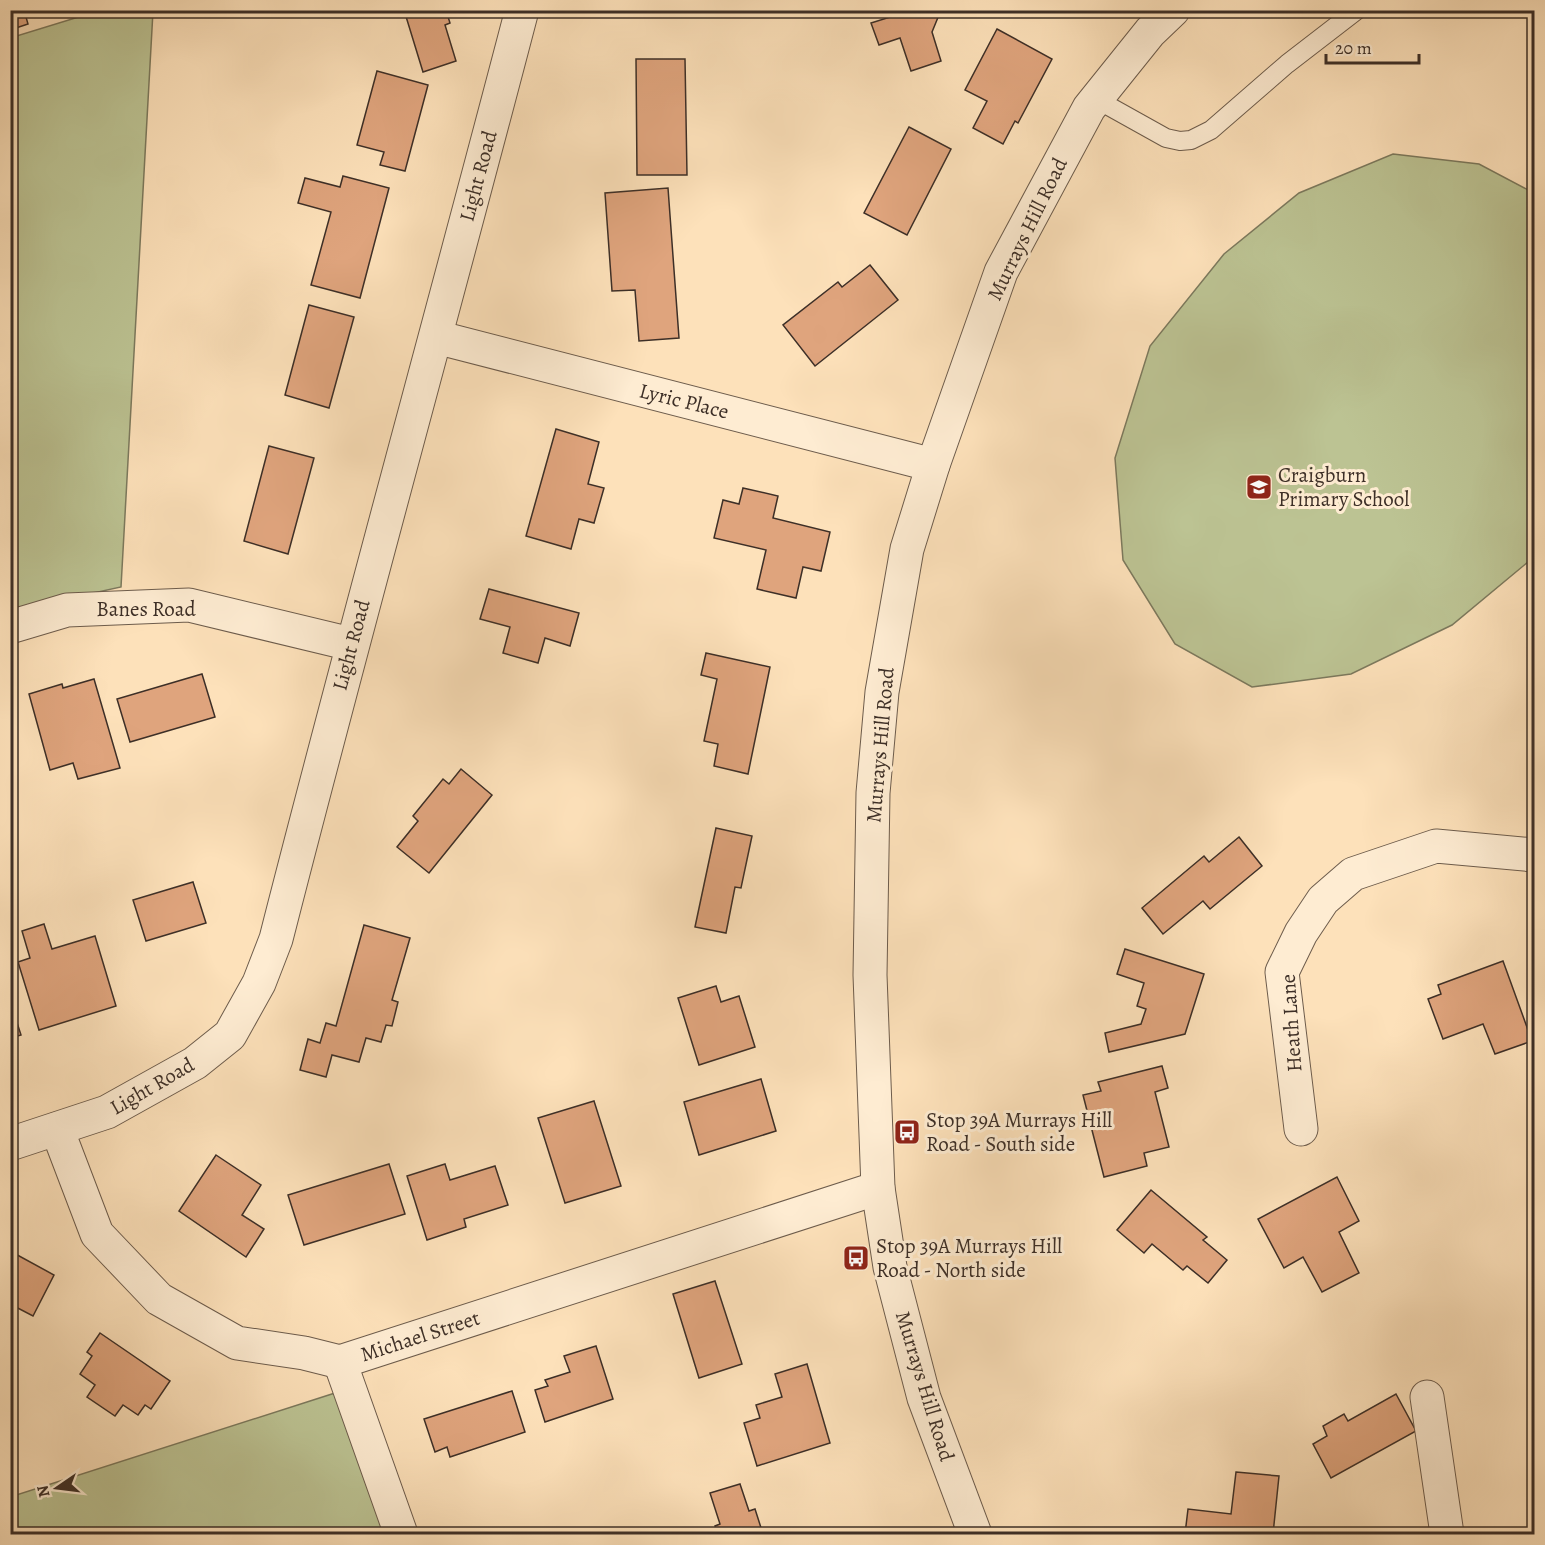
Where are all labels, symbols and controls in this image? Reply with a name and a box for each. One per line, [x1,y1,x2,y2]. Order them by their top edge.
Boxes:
scale bar [1326,27,1419,65]
text: 20 m [1335,36,1372,60]
street label: Light Road [452,127,504,225]
street label: Murrays Hill Road [980,152,1074,305]
street label: Lyric Place [636,376,732,426]
place label: Craigburn Primary School [1278,461,1409,513]
school or university icon: Craigburn Primary School [1244,472,1274,502]
street label: Banes Road [96,595,197,623]
street label: Light Road [325,596,377,694]
street label: Murrays Hill Road [859,666,901,824]
street label: Heath Lane [1274,973,1308,1073]
street label: Light Road [105,1050,200,1121]
place label: Stop 39A Murrays Hill Road - South side [926,1106,1112,1158]
bus stop icon: Stop 39A Murrays Hill Road - South side [892,1117,922,1147]
place label: Stop 39A Murrays Hill Road - North side [876,1232,1062,1284]
bus stop icon: Stop 39A Murrays Hill Road - North side [841,1243,871,1273]
street label: Michael Street [357,1304,483,1368]
street label: Murrays Hill Road [889,1307,961,1465]
north arrow [27,1458,87,1518]
text: N [31,1483,55,1500]

